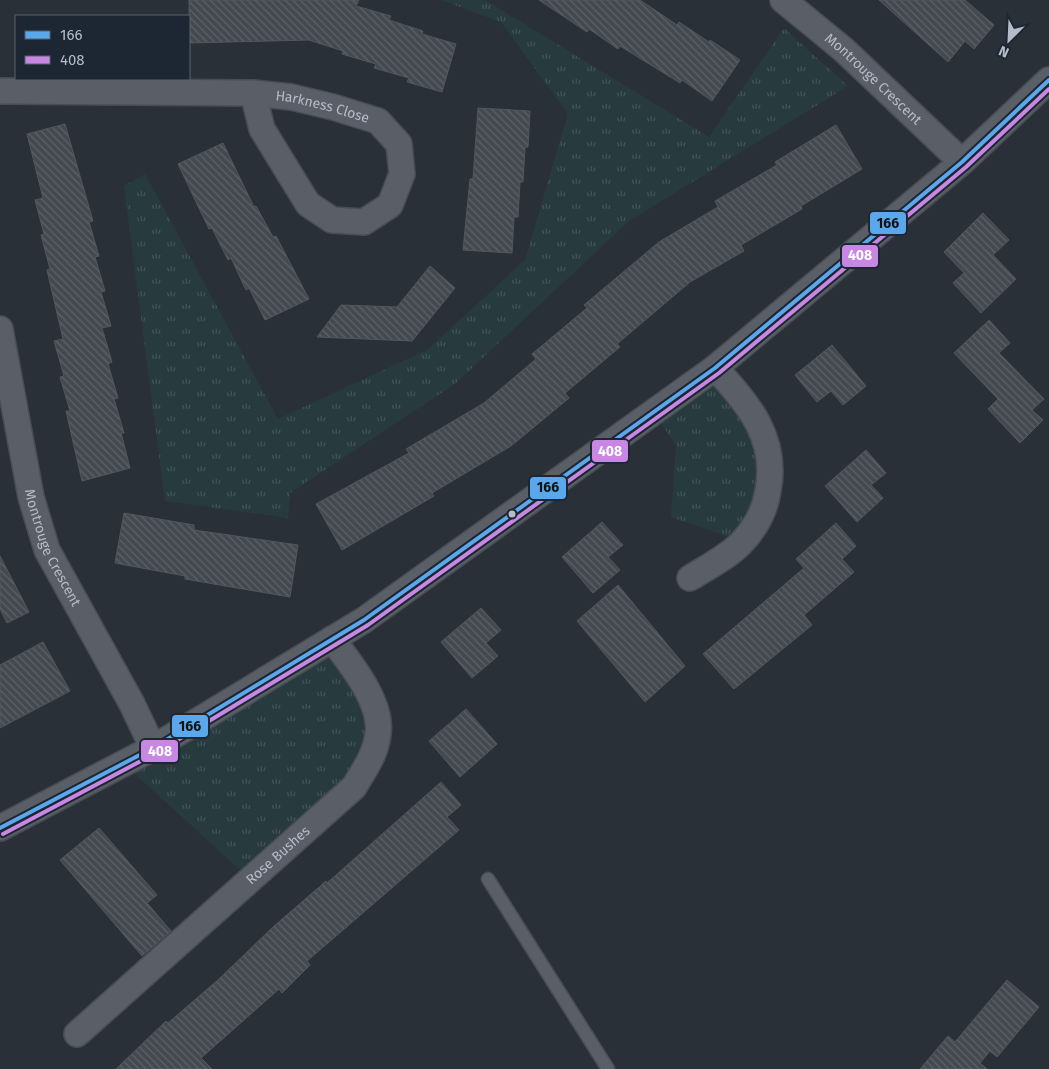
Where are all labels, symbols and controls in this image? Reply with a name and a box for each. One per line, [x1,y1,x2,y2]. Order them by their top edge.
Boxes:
legend [15,15,190,80]
north arrow [984,15,1034,65]
text: 166 [60,26,83,44]
street label: Montrouge Crescent [821,30,926,129]
text: N [996,42,1012,61]
text: 408 [60,51,85,69]
street label: Harkness Close [275,87,371,127]
line badge: 166 [869,211,907,235]
text: 166 [877,215,899,232]
line badge: 408 [841,244,879,268]
text: 408 [848,247,872,264]
line badge: 408 [591,439,629,463]
text: 408 [598,443,622,460]
line badge: 166 [529,476,567,500]
text: 166 [537,479,559,496]
street label: Montrouge Crescent [21,488,85,610]
unlabelled marker [507,509,517,519]
line badge: 166 [171,714,209,738]
text: 166 [179,718,201,735]
line badge: 408 [140,739,179,763]
text: 408 [148,743,172,760]
street label: Rose Bushes [243,822,314,888]

